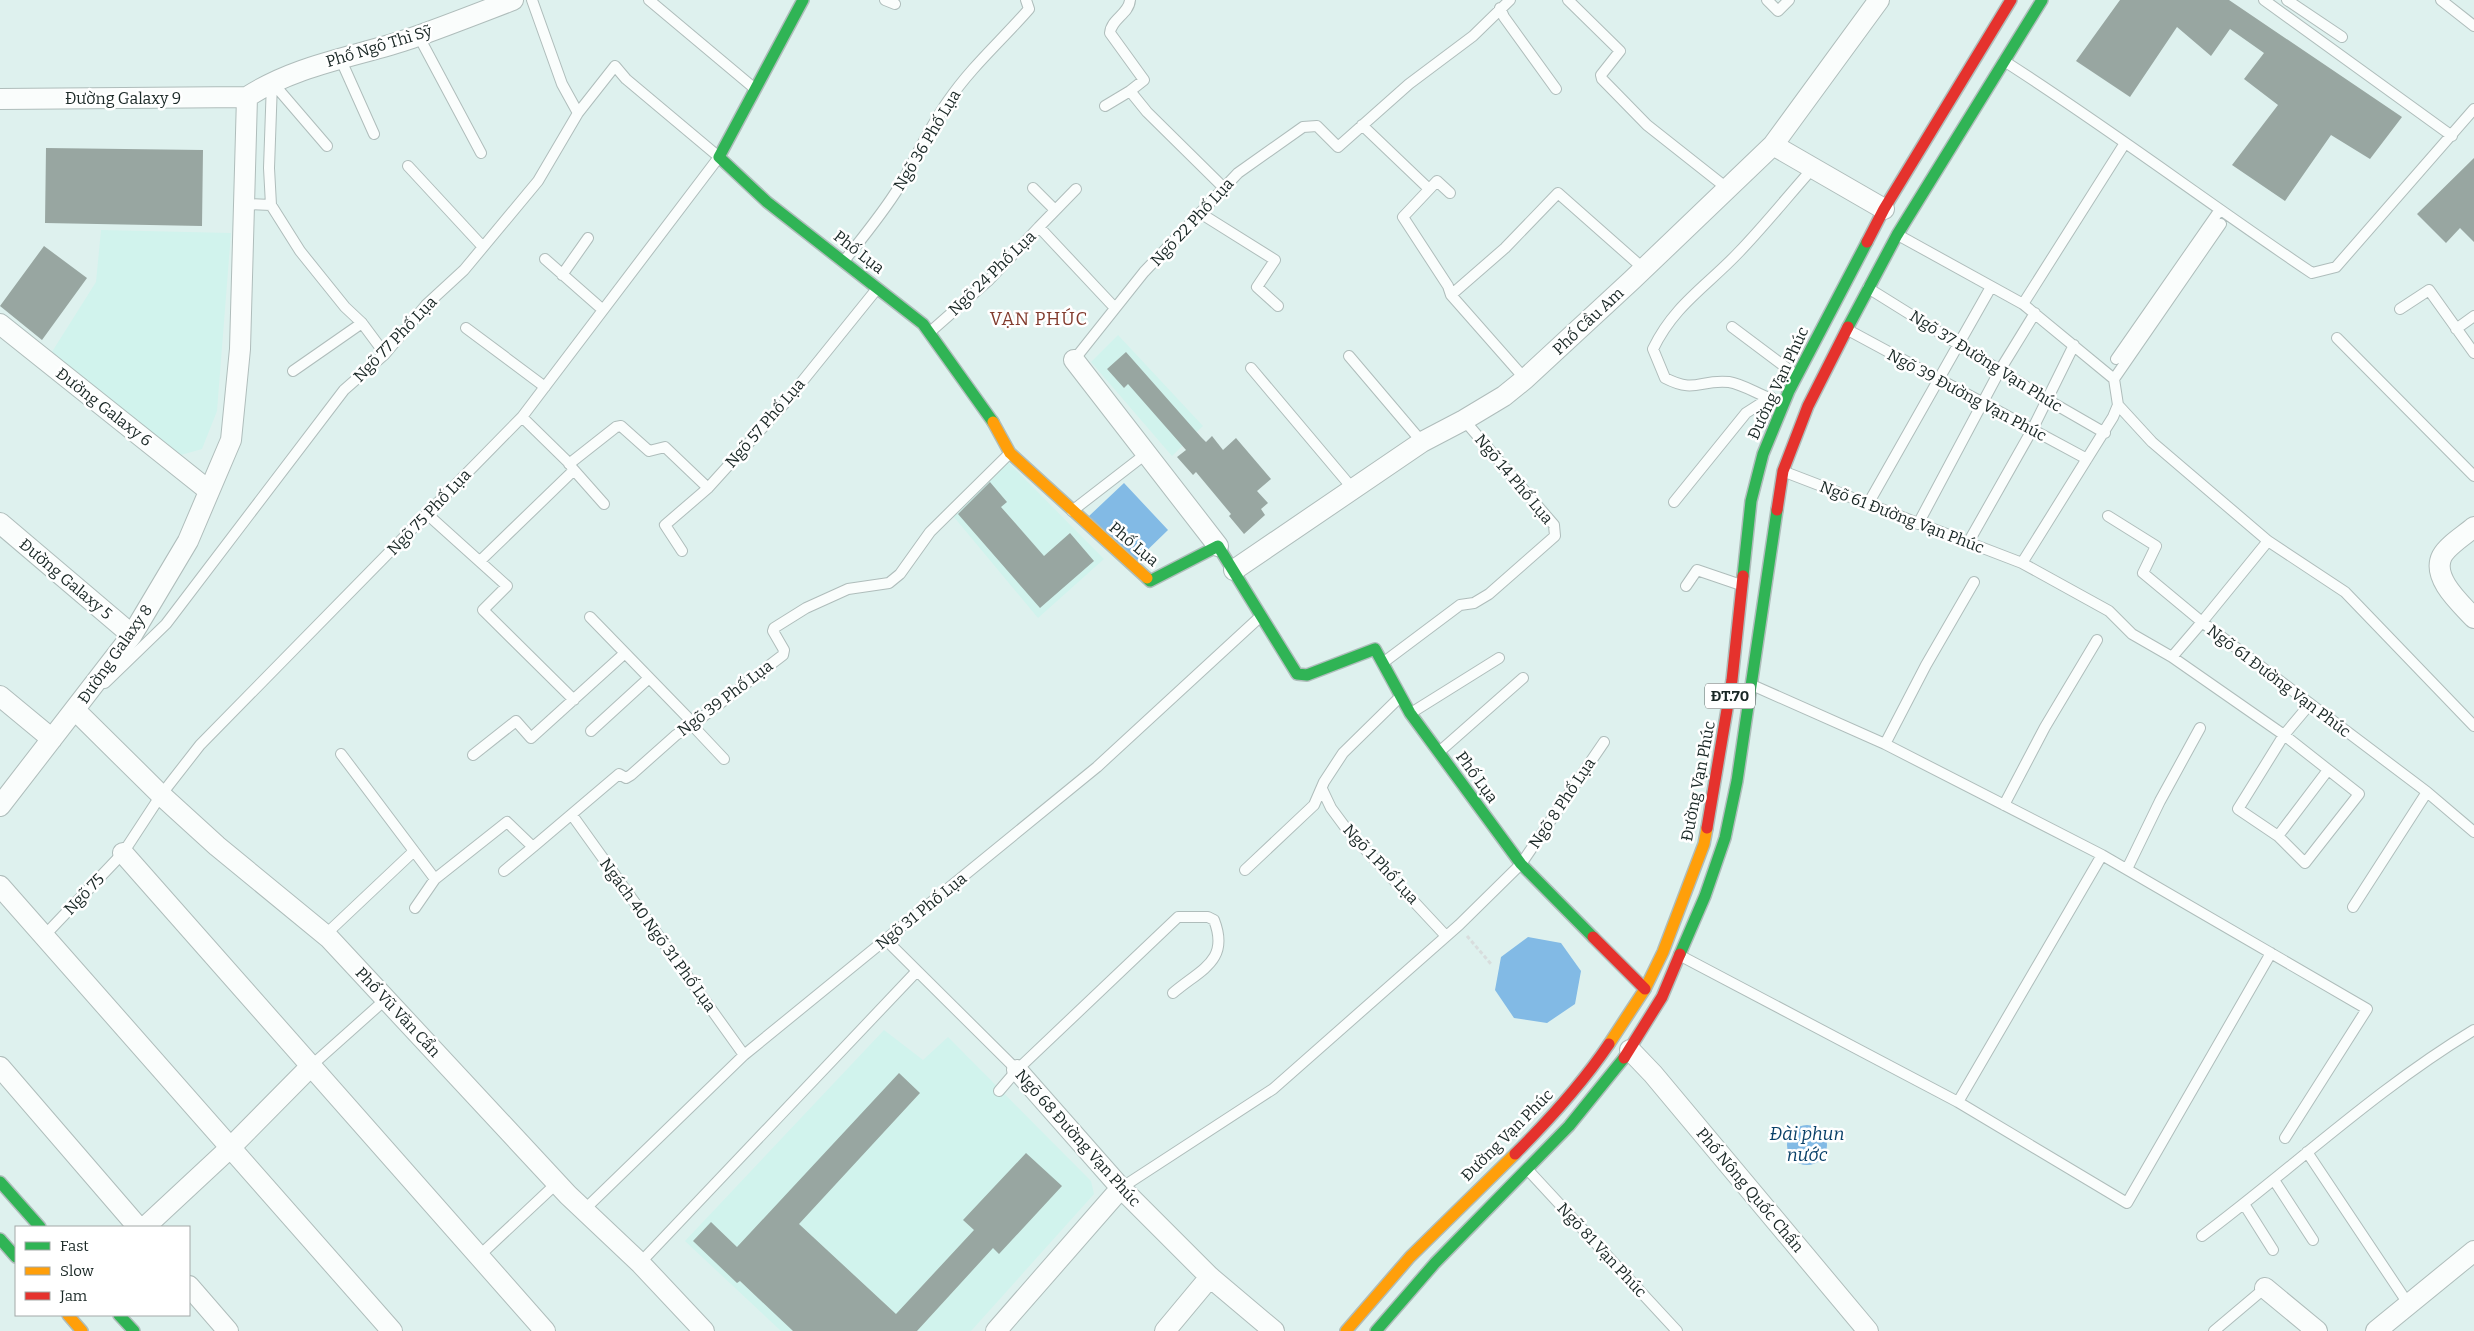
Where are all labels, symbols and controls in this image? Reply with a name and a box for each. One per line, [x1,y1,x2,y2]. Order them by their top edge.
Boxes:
street label: Phố Ngô Thì Sỹ [323,20,435,71]
street label: Ngõ 36 Phố Lụa [889,85,965,194]
street label: Đường Galaxy 9 [65,89,181,108]
street label: Ngõ 22 Phố Lụa [1146,173,1238,270]
street label: Phố Lụa [830,226,889,278]
street label: Ngõ 24 Phố Lụa [944,226,1040,319]
street label: Phố Cầu Am [1548,283,1627,359]
street label: Ngõ 77 Phố Lụa [349,291,441,386]
street label: Ngõ 37 Đường Vạn Phúc [1906,306,2066,416]
district label: VẠN PHÚC [990,307,1088,330]
street label: Đường Vạn Phúc [1744,324,1812,442]
street label: Ngõ 39 Đường Vạn Phúc [1884,345,2050,445]
street label: Đường Galaxy 6 [52,364,156,450]
street label: Ngõ 57 Phố Lụa [720,374,809,471]
street label: Ngõ 14 Phố Lụa [1471,430,1558,528]
street label: Ngõ 75 Phố Lụa [383,464,475,559]
street label: Ngõ 61 Đường Vạn Phúc [1817,477,1987,557]
street label: Phố Lụa [1105,517,1164,570]
street label: Đường Galaxy 5 [16,535,116,623]
street label: Đường Galaxy 8 [74,601,156,707]
street label: Ngõ 61 Đường Vạn Phúc [2204,621,2354,741]
street label: Ngõ 39 Phố Lụa [673,655,776,740]
road number: ĐT.70 [1705,684,1755,708]
street label: Đường Vạn Phúc [1677,719,1719,843]
street label: Phố Lụa [1452,747,1503,807]
street label: Ngõ 8 Phố Lụa [1524,753,1599,852]
street label: Ngõ 1 Phố Lụa [1339,819,1424,908]
street label: Ngách 40 Ngõ 31 Phố Lụa [596,854,721,1016]
street label: Ngõ 31 Phố Lụa [871,868,970,953]
street label: Ngõ 75 [60,869,108,919]
street label: Phố Vũ Văn Cẩn [352,963,445,1061]
street label: Ngõ 68 Đường Vạn Phúc [1011,1066,1145,1210]
street label: Đường Vạn Phúc [1457,1085,1557,1185]
street label: Phố Nông Quốc Chấn [1692,1123,1808,1256]
water label: Đài phun nước [1770,1123,1844,1166]
street label: Ngõ 81 Vạn Phúc [1553,1199,1651,1301]
legend [15,1226,190,1316]
text: Fast [60,1237,89,1255]
text: Slow [60,1262,95,1280]
text: Jam [59,1287,88,1305]

